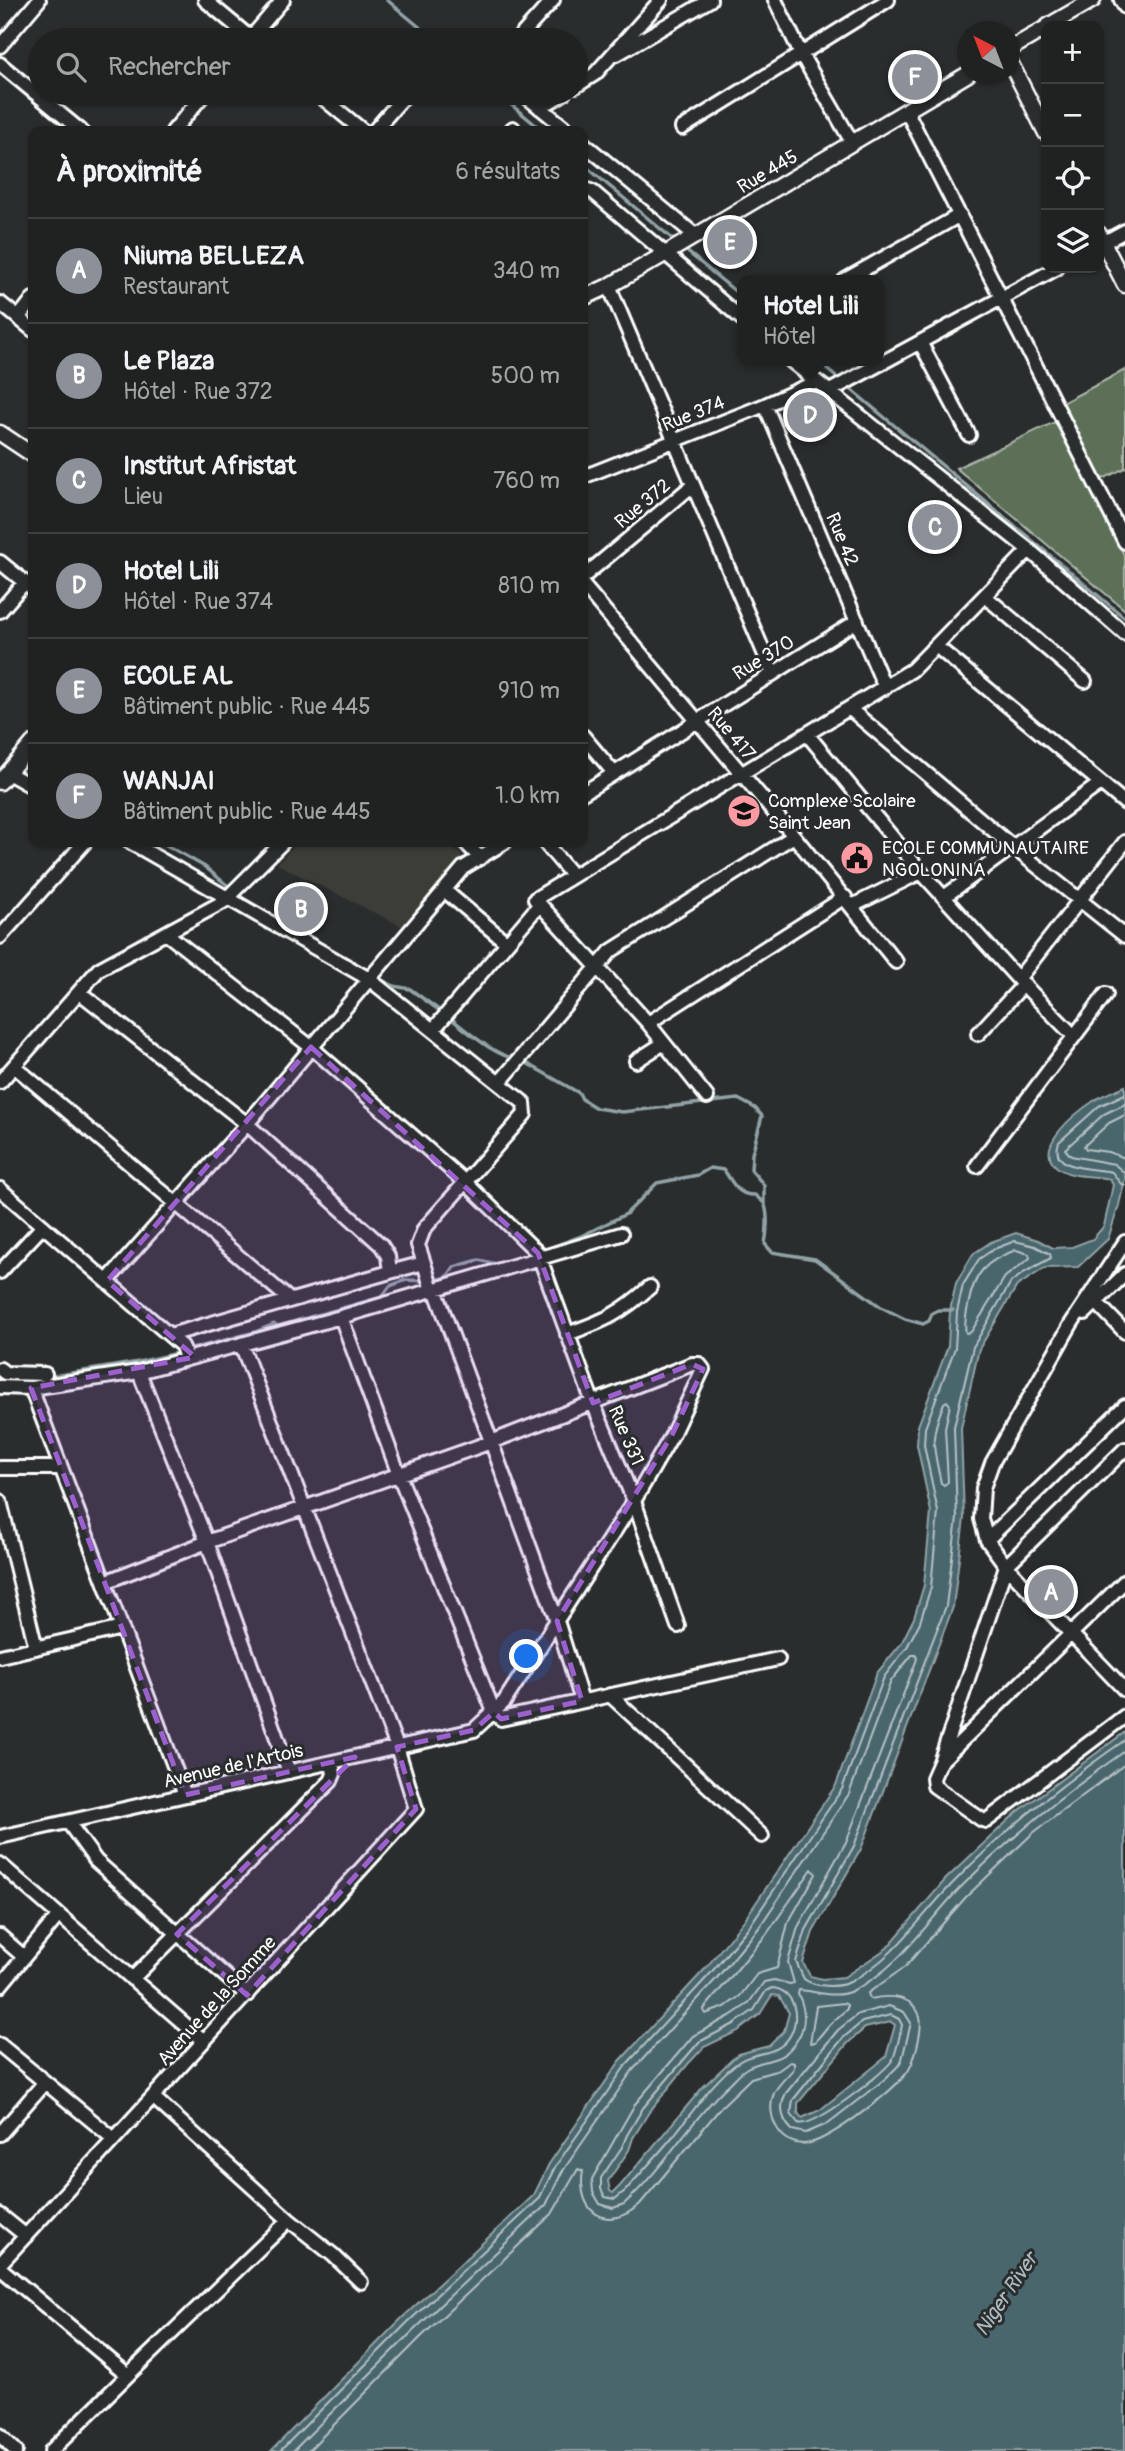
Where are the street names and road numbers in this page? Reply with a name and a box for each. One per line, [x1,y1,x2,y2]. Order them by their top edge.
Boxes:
street label: Rue 445 [733,144,802,199]
street label: Rue 374 [658,390,728,437]
street label: Rue 372 [610,474,675,534]
street label: Rue 42 [820,509,864,570]
street label: Rue 370 [728,630,799,686]
street label: Rue 417 [702,702,761,765]
street label: Rue 331 [603,1402,649,1469]
street label: Avenue de l'Artois [161,1738,306,1794]
street label: Avenue de la Somme [152,1930,282,2071]

